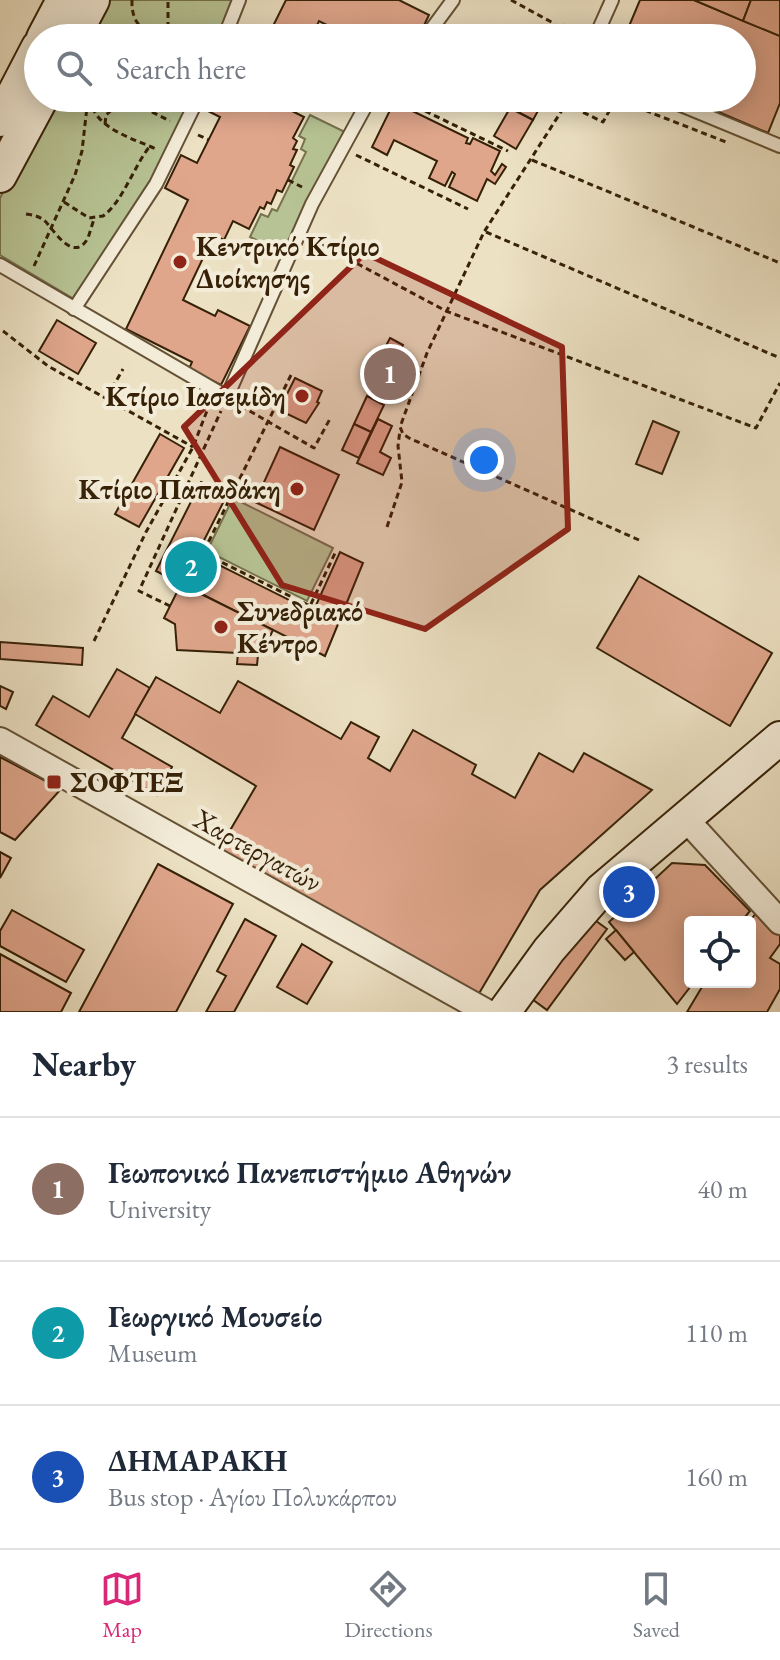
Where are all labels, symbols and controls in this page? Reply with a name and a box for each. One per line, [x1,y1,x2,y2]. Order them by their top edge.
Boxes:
search box [24,24,756,112]
icon: search [52,46,96,90]
text: Search here [116,49,246,88]
place label: Κεντρικό Κτίριο Διοίκησης [196,228,380,296]
marker: Κεντρικό Κτίριο Διοίκησης [171,253,189,271]
pin: 1 [364,344,416,404]
place label: Κτίριο Ιασεμίδη [105,378,286,414]
marker: Κτίριο Ιασεμίδη [293,387,311,405]
your location [464,440,504,480]
place label: Κτίριο Παπαδάκη [79,471,281,507]
marker: Κτίριο Παπαδάκη [288,480,306,498]
pin: 2 [165,537,217,597]
place label: Συνεδριακό Κέντρο [237,593,363,661]
marker: Συνεδριακό Κέντρο [212,618,230,636]
place label: ΣΟΦΤΕΞ [70,764,184,800]
marker: ΣΟΦΤΕΞ [45,773,63,791]
street label: Χαρτεργατών [187,800,328,900]
pin: 3 [603,862,655,922]
map controls [684,916,756,988]
button: locate [684,916,756,988]
text: Nearby [32,1042,136,1086]
text: 3 results [667,1047,748,1081]
text: Γεωπονικό Πανεπιστήμιο Αθηνών [108,1153,511,1192]
text: 1 [51,1172,65,1206]
text: 40 m [698,1172,748,1206]
text: University [108,1192,211,1226]
text: Γεωργικό Μουσείο [108,1297,322,1336]
text: 2 [51,1316,65,1350]
text: 110 m [685,1316,748,1350]
text: Museum [108,1336,198,1370]
text: ΔΗΜΑΡΑΚΗ [108,1441,287,1480]
text: 3 [51,1460,65,1494]
text: 160 m [685,1460,748,1494]
text: Bus stop · Αγίου Πολυκάρπου [108,1480,397,1514]
tab: Map [100,1567,144,1644]
tab: Directions [344,1567,433,1644]
tab: Saved [633,1567,680,1644]

